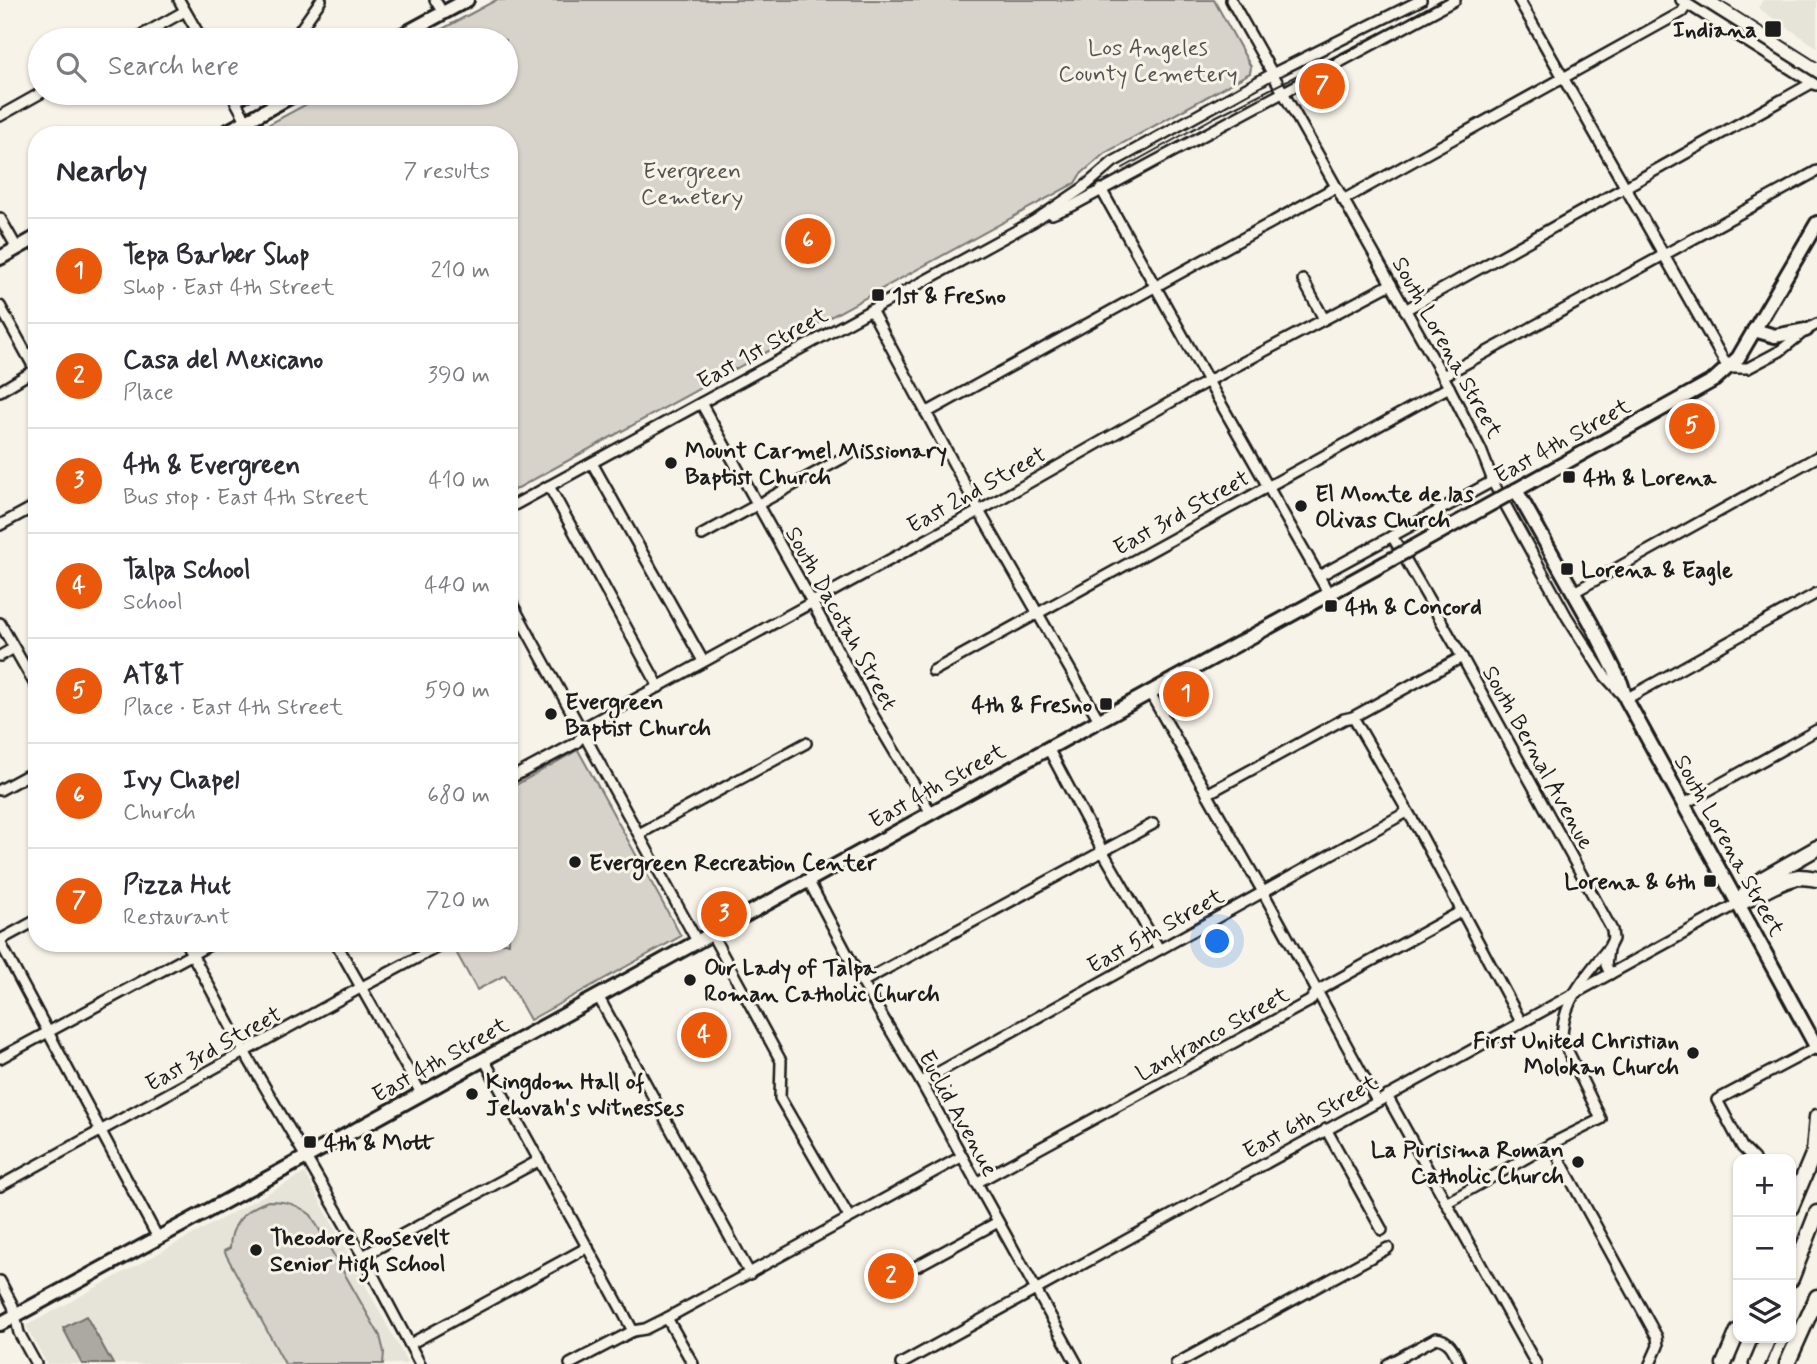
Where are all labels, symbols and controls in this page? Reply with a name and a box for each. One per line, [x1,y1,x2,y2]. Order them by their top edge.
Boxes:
place label: Indiana [1673,16,1757,46]
marker: Indiana [1763,19,1783,39]
search box [28,28,518,105]
park label: Los Angeles County Cemetery [1058,34,1238,90]
icon: search [52,48,90,86]
text: Search here [108,50,239,84]
pin: 7 [1299,60,1345,112]
text: Nearby [56,152,147,191]
text: 7 results [403,157,490,187]
park label: Evergreen Cemetery [641,157,743,213]
pin: 6 [785,215,831,267]
text: Tepa Barber Shop [123,239,310,273]
street label: South Lorena Street [1384,252,1509,445]
text: 1 [74,256,84,286]
text: 210 m [430,256,490,286]
text: Shop · East 4th Street [123,273,335,303]
place label: 1st & Fresno [892,282,1006,312]
marker: 1st & Fresno [870,287,886,303]
street label: East 1st Street [692,300,834,397]
text: Casa del Mexicano [123,344,323,378]
text: 2 [73,361,85,391]
text: 390 m [428,361,490,391]
text: Place [123,378,174,408]
street label: East 4th Street [1489,392,1637,492]
pin: 5 [1669,400,1715,452]
place label: Mount Carmel Missionary Baptist Church [685,437,947,493]
street label: East 2nd Street [902,440,1052,541]
text: 4th & Evergreen [123,449,300,483]
marker: Mount Carmel Missionary Baptist Church [663,455,679,471]
street label: East 3rd Street [1109,464,1255,564]
place label: 4th & Lorena [1583,464,1718,494]
text: 3 [74,466,84,496]
text: 410 m [428,466,490,496]
marker: 4th & Lorena [1561,469,1577,485]
place label: El Monte de las Olivas Church [1315,480,1475,536]
text: Bus stop · East 4th Street [123,483,368,513]
marker: El Monte de las Olivas Church [1293,498,1309,514]
street label: South Dacotah Street [777,522,903,716]
text: Talpa School [123,554,250,588]
place label: Lorena & Eagle [1581,556,1733,586]
marker: Lorena & Eagle [1559,561,1575,577]
text: 4 [72,571,86,601]
text: 440 m [424,571,490,601]
text: School [123,588,183,618]
place label: 4th & Concord [1345,593,1482,623]
marker: 4th & Concord [1323,598,1339,614]
text: AT&T [123,659,184,693]
street label: South Bernal Avenue [1474,661,1600,855]
pin: 1 [1163,668,1209,720]
text: 5 [72,676,86,706]
text: 590 m [424,676,490,706]
place label: Evergreen Baptist Church [565,688,711,744]
place label: 4th & Fresno [972,691,1092,721]
text: Place · East 4th Street [123,693,343,723]
marker: 4th & Fresno [1098,696,1114,712]
marker: Evergreen Baptist Church [543,706,559,722]
street label: East 4th Street [864,737,1012,837]
street label: South Lorena Street [1666,750,1791,943]
text: Ivy Chapel [123,764,240,798]
text: 6 [73,781,85,811]
text: 680 m [427,781,490,811]
text: Church [123,798,196,828]
place label: Evergreen Recreation Center [589,849,878,881]
marker: Evergreen Recreation Center [567,854,583,870]
place label: Lorena & 6th [1564,868,1696,898]
text: Pizza Hut [123,869,231,903]
marker: Lorena & 6th [1702,873,1718,889]
street label: East 5th Street [1082,882,1230,982]
text: 7 [72,886,86,916]
text: 720 m [426,886,490,916]
pin: 3 [701,888,747,940]
text: Restaurant [123,903,230,933]
your location [1200,924,1234,958]
place label: Our Lady of Talpa Roman Catholic Church [704,954,940,1010]
marker: Our Lady of Talpa Roman Catholic Church [682,972,698,988]
street label: Lanfranco Street [1131,980,1295,1089]
street label: East 3rd Street [141,1000,287,1100]
pin: 4 [681,1009,727,1061]
street label: East 4th Street [367,1011,515,1111]
place label: First United Christian Molokan Church [1473,1027,1679,1083]
marker: First United Christian Molokan Church [1685,1045,1701,1061]
street label: Euclid Avenue [910,1046,1004,1182]
place label: Kingdom Hall of Jehovah's Witnesses [486,1068,685,1124]
street label: East 6th Street [1238,1068,1384,1167]
marker: Kingdom Hall of Jehovah's Witnesses [464,1086,480,1102]
place label: 4th & Mott [324,1129,435,1159]
marker: 4th & Mott [302,1134,318,1150]
place label: La Purisima Roman Catholic Church [1371,1136,1564,1192]
marker: La Purisima Roman Catholic Church [1570,1154,1586,1170]
map controls [1733,1154,1796,1343]
button: + [1733,1154,1796,1217]
button: − [1733,1217,1796,1280]
place label: Theodore Roosevelt Senior High School [270,1224,450,1283]
marker: Theodore Roosevelt Senior High School [248,1242,264,1258]
pin: 2 [868,1250,914,1302]
button: layers [1733,1280,1796,1343]

